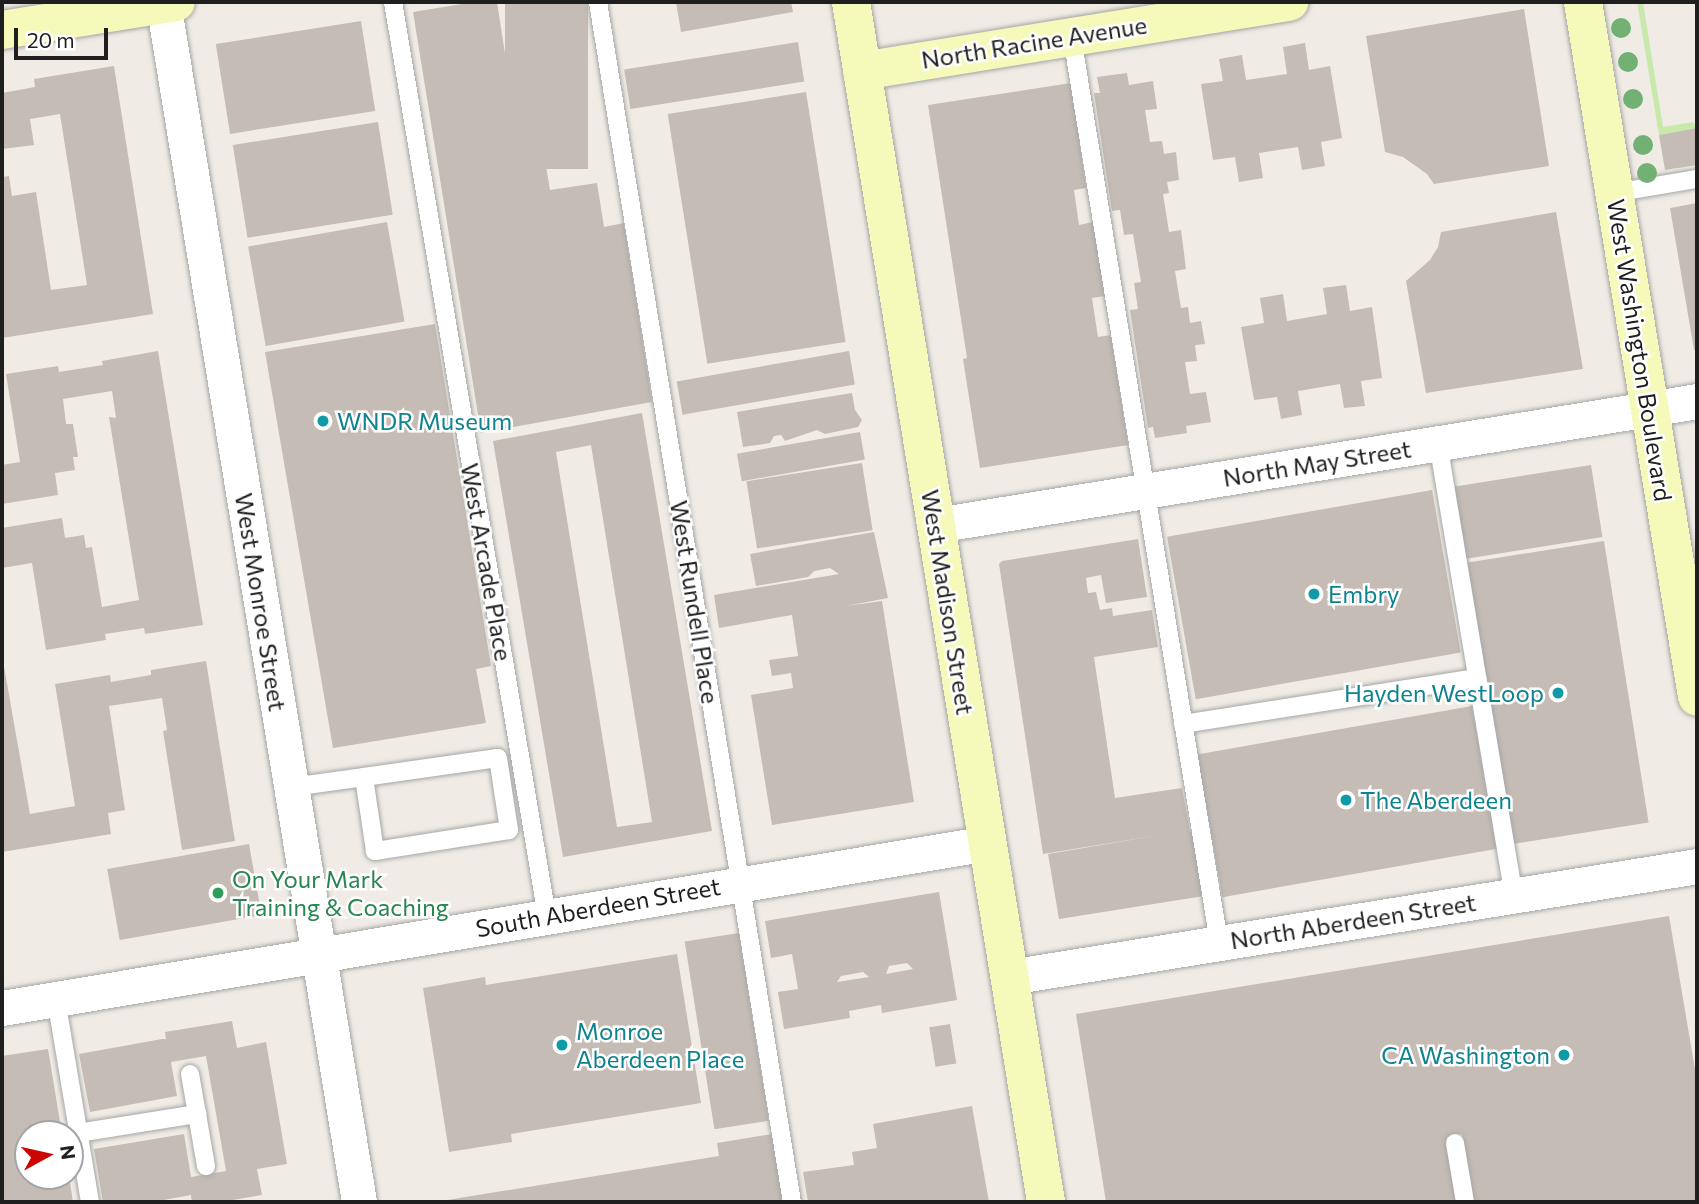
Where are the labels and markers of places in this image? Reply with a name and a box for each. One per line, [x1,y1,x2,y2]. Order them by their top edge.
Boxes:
place label: WNDR Museum [337,407,512,435]
marker: WNDR Museum [315,413,331,429]
place label: Embry [1328,580,1399,608]
marker: Embry [1306,586,1322,602]
place label: Hayden WestLoop [1344,679,1544,707]
marker: Hayden WestLoop [1550,685,1566,701]
place label: The Aberdeen [1360,786,1512,814]
marker: The Aberdeen [1338,792,1354,808]
place label: On Your Mark Training & Coaching [232,865,449,921]
marker: On Your Mark Training & Coaching [210,885,226,901]
place label: Monroe Aberdeen Place [576,1017,744,1073]
marker: Monroe Aberdeen Place [554,1037,570,1053]
place label: CA Washington [1381,1041,1550,1069]
marker: CA Washington [1556,1047,1572,1063]

